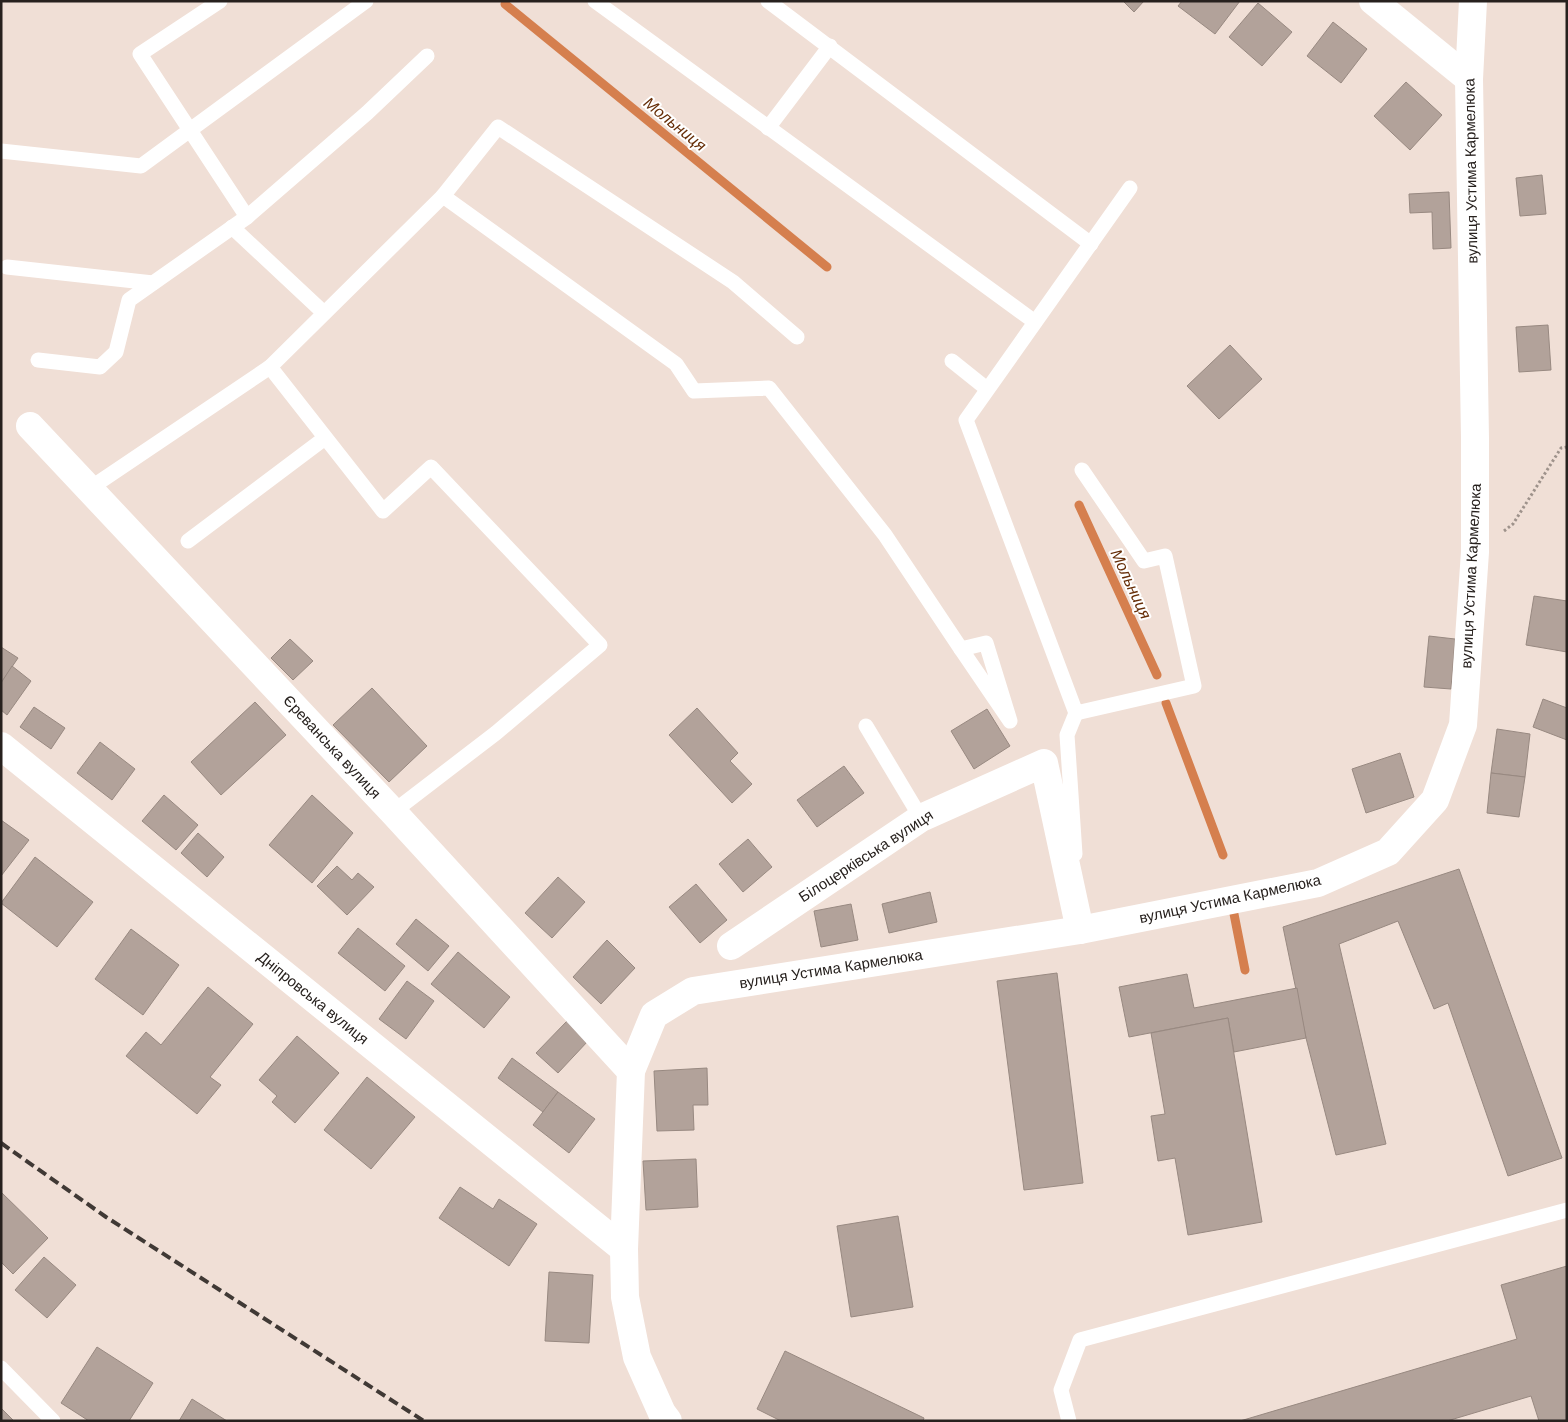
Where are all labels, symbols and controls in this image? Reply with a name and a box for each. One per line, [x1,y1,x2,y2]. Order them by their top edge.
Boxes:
street label: вулиця Устима Кармелюка [1459,77,1483,264]
water label: Мольниця [639,92,711,156]
street label: вулиця Устима Кармелюка [1456,482,1486,669]
water label: Мольниця [1106,546,1156,623]
street label: Єреванська вулиця [279,691,385,803]
street label: Білоцерківська вулиця [795,805,937,907]
street label: вулиця Устима Кармелюка [1137,870,1323,928]
street label: вулиця Устима Кармелюка [738,945,925,993]
street label: Дніпровська вулиця [253,947,373,1049]

